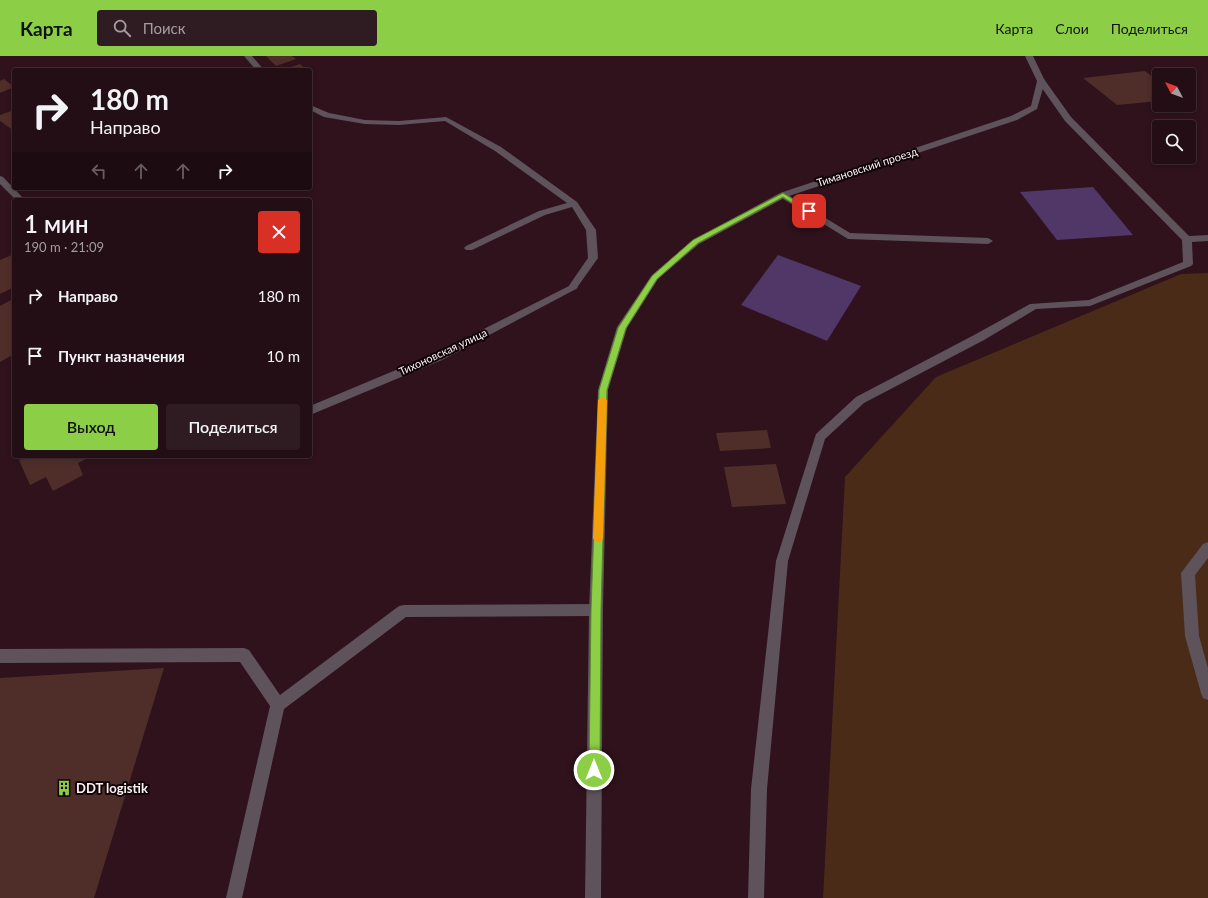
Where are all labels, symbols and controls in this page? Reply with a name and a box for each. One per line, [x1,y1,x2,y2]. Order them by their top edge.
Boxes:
search box [97,10,377,46]
text: Карта [20,17,73,40]
icon: search [111,17,133,39]
text: Поиск [143,19,186,37]
text: Карта [995,20,1033,37]
text: Слои [1055,20,1089,37]
text: Поделиться [1111,20,1188,37]
north arrow [1152,68,1196,112]
map controls [1152,68,1196,164]
text: 180 m [90,82,169,116]
icon: right [24,84,76,136]
text: Направо [90,116,161,138]
button: search [1152,120,1196,164]
street label: Тимановский проезд [815,144,919,189]
icon: left [88,160,110,182]
icon: ahead [130,160,152,182]
icon: ahead [172,160,194,182]
icon: right [214,160,236,182]
pin [792,194,826,228]
icon: arrive [798,200,820,222]
text: 1 мин [24,209,88,238]
button: close [258,211,300,253]
text: 190 m · 21:09 [24,239,104,255]
icon: right [24,285,46,307]
text: Направо [58,287,118,305]
text: 180 m [258,287,300,305]
street label: Тихоновская улица [397,325,489,378]
icon: arrive [24,345,46,367]
text: Пункт назначения [58,347,185,365]
text: 10 m [266,347,300,365]
button: Выход [24,404,158,450]
button: Поделиться [166,404,300,450]
position arrow [573,749,615,791]
building icon: DDT logistik [55,779,73,797]
place label: DDT logistik [76,780,148,796]

